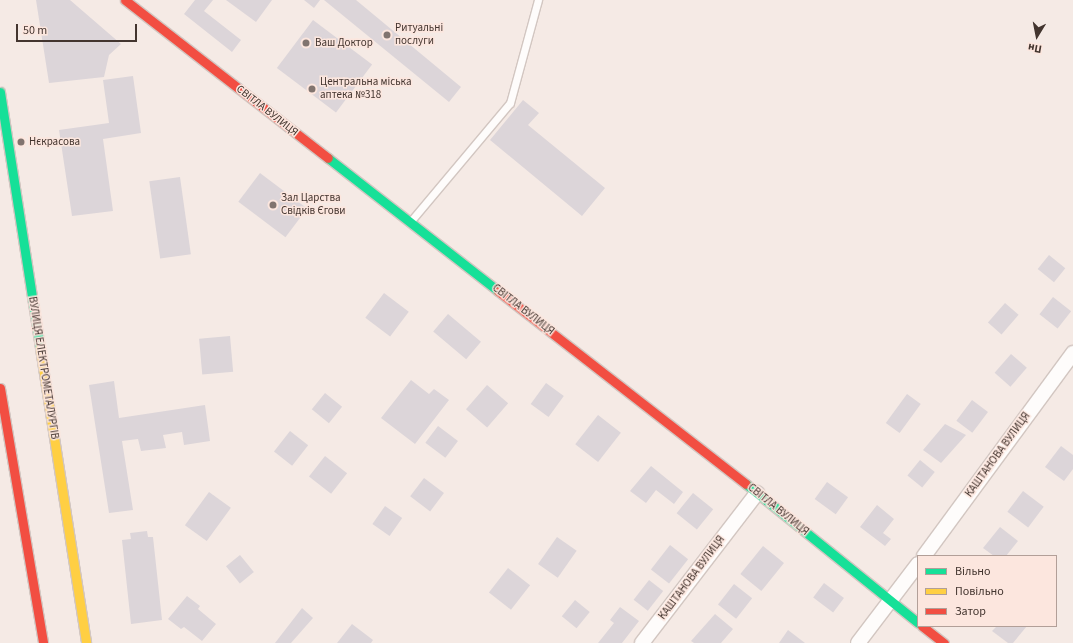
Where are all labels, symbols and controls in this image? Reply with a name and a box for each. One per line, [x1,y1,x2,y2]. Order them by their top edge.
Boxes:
scale bar [18,16,139,42]
north arrow [1017,16,1057,56]
text: 50 m [23,22,47,39]
place label: Ритуальні послуги [395,22,443,48]
marker: Ритуальні послуги [382,30,392,40]
place label: Ваш Доктор [315,36,373,50]
marker: Ваш Доктор [300,37,312,49]
text: Пн [1027,40,1043,57]
place label: Центральна міська аптека №318 [320,76,411,102]
street label: СВІТЛА ВУЛИЦЯ [233,83,301,139]
marker: Центральна міська аптека №318 [307,84,317,94]
place label: Нєкрасова [29,135,80,149]
marker: Нєкрасова [16,137,26,147]
place label: Зал Царства Свідків Єгови [281,192,345,218]
marker: Зал Царства Свідків Єгови [268,200,278,210]
street label: СВІТЛА ВУЛИЦЯ [489,282,557,338]
street label: ВУЛИЦЯ ЕЛЕКТРОМЕТАЛУРГІВ [25,296,61,440]
street label: КАШТАНОВА ВУЛИЦЯ [963,410,1033,500]
street label: СВІТЛА ВУЛИЦЯ [745,481,811,539]
street label: КАШТАНОВА ВУЛИЦЯ [656,533,728,623]
legend [917,555,1057,627]
text: Вільно [955,563,991,580]
text: Повільно [955,583,1004,600]
text: Затор [955,603,986,620]

